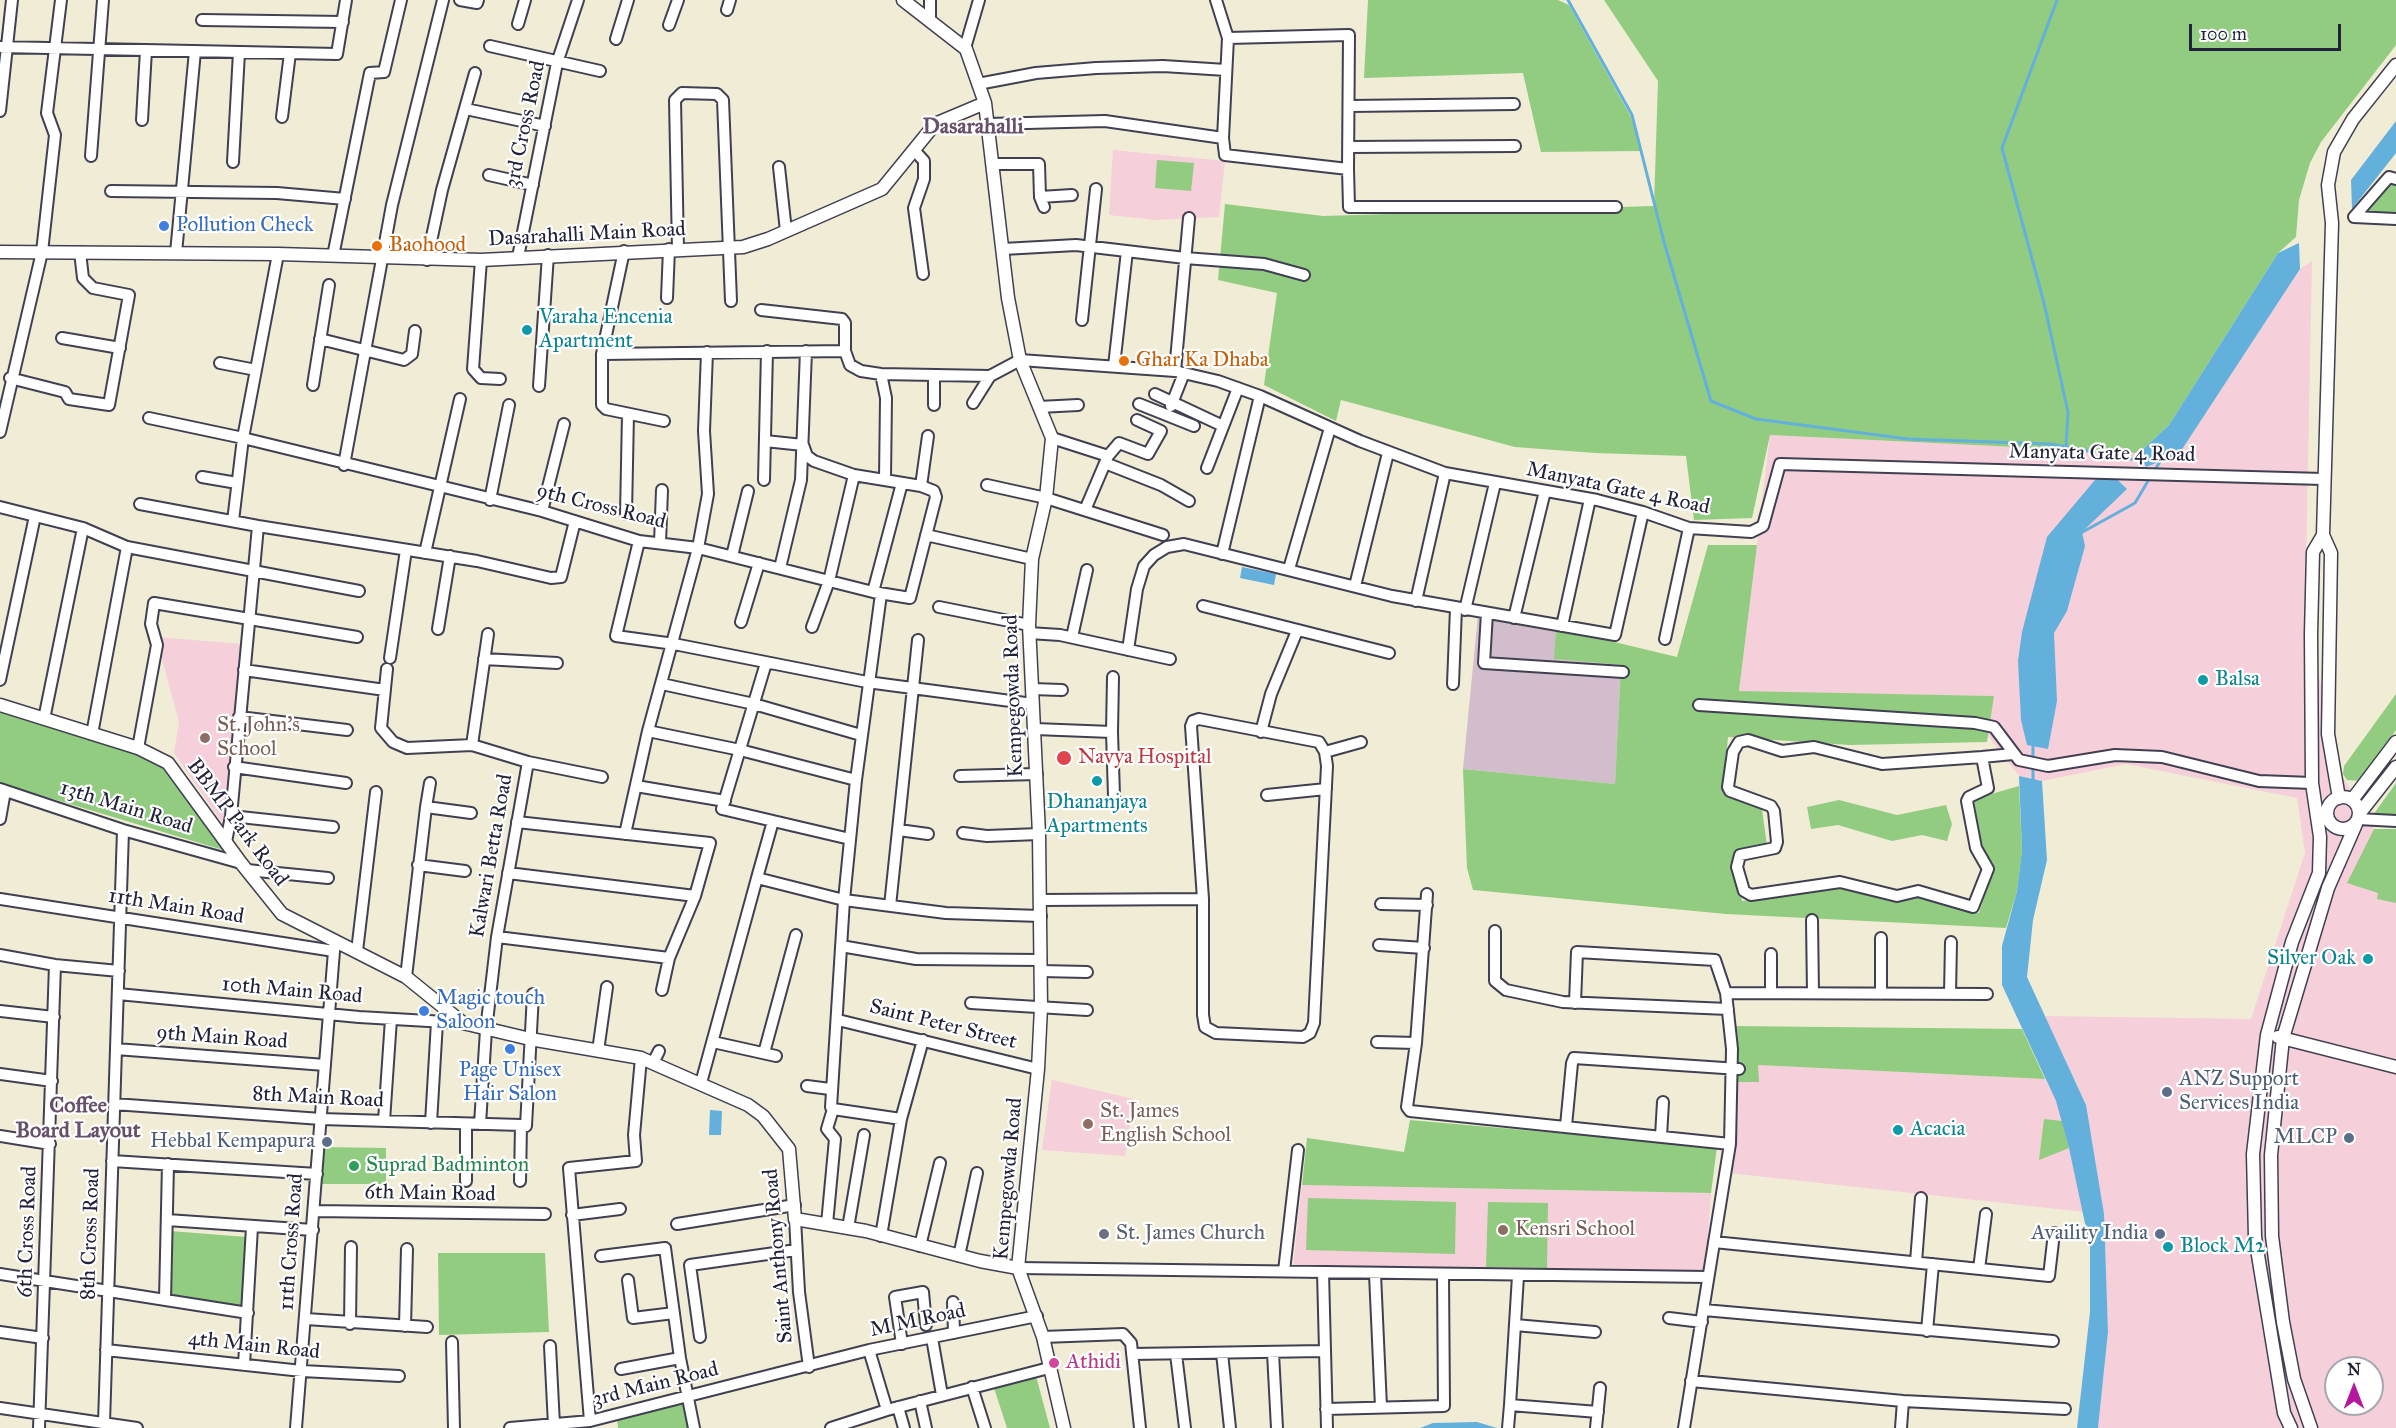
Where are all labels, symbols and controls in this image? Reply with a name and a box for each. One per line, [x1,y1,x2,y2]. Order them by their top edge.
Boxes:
scale bar [2192,12,2344,50]
text: 100 m [2200,23,2247,45]
street label: 3rd Cross Road [500,58,552,190]
district label: Dasarahalli [923,115,1023,141]
place label: Pollution Check [176,213,314,239]
street label: Dasarahalli Main Road [488,217,686,253]
marker: Pollution Check [157,219,171,233]
place label: Baohood [389,233,466,259]
marker: Baohood [370,239,384,253]
place label: Varaha Encenia Apartment [539,305,673,355]
marker: Varaha Encenia Apartment [520,323,534,337]
place label: Ghar Ka Dhaba [1136,348,1269,374]
marker: Ghar Ka Dhaba [1117,354,1131,368]
street label: Manyata Gate 4 Road [2008,440,2196,468]
street label: Manyata Gate 4 Road [1524,457,1712,521]
street label: 9th Cross Road [534,479,668,535]
street label: Kempegowda Road [999,614,1029,778]
place label: Balsa [2215,667,2260,693]
marker: Balsa [2196,673,2210,687]
place label: St. John's School [217,713,300,763]
marker: St. John's School [198,731,212,745]
place label: Navya Hospital [1078,745,1212,771]
marker: Navya Hospital [1055,749,1073,767]
street label: BBMP Park Road [181,754,293,892]
street label: Kalwari Betta Road [465,772,519,940]
marker: Dhananjaya Apartments [1090,774,1104,788]
street label: 13th Main Road [57,776,195,840]
place label: Dhananjaya Apartments [1046,790,1148,840]
street label: 11th Main Road [106,884,246,930]
place label: Silver Oak [2267,946,2356,972]
marker: Silver Oak [2361,952,2375,966]
street label: 10th Main Road [221,972,363,1010]
place label: Magic touch Saloon [436,986,545,1036]
street label: Saint Peter Street [867,995,1019,1055]
marker: Magic touch Saloon [417,1004,431,1018]
street label: 9th Main Road [155,1021,289,1055]
marker: Page Unisex Hair Salon [503,1042,517,1056]
place label: Page Unisex Hair Salon [459,1058,561,1108]
place label: ANZ Support Services India [2179,1067,2299,1117]
street label: 8th Main Road [252,1082,384,1114]
marker: ANZ Support Services India [2160,1085,2174,1099]
district label: Coffee Board Layout [15,1094,141,1146]
street label: Kempegowda Road [989,1097,1029,1261]
place label: St. James English School [1100,1099,1231,1149]
marker: St. James English School [1081,1117,1095,1131]
place label: Acacia [1910,1117,1965,1143]
marker: Acacia [1891,1123,1905,1137]
place label: MLCP [2274,1125,2337,1151]
place label: Hebbal Kempapura [150,1129,315,1155]
marker: MLCP [2342,1131,2356,1145]
marker: Hebbal Kempapura [320,1135,334,1149]
place label: Suprad Badminton [366,1153,529,1179]
marker: Suprad Badminton [347,1159,361,1173]
street label: 6th Cross Road [13,1166,43,1298]
street label: 8th Cross Road [76,1167,106,1301]
street label: Saint Anthony Road [759,1168,799,1344]
street label: 11th Cross Road [275,1172,309,1312]
street label: 6th Main Road [364,1180,496,1208]
place label: Kensri School [1515,1217,1635,1243]
place label: St. James Church [1116,1221,1265,1247]
place label: Availity India [2031,1221,2148,1247]
marker: Kensri School [1496,1223,1510,1237]
marker: St. James Church [1097,1227,1111,1241]
marker: Availity India [2153,1227,2167,1241]
place label: Block M2 [2180,1234,2265,1260]
marker: Block M2 [2161,1240,2175,1254]
street label: M M Road [868,1299,968,1343]
street label: 4th Main Road [187,1327,321,1365]
place label: Athidi [1066,1350,1121,1376]
marker: Athidi [1047,1356,1061,1370]
north arrow [2324,1356,2384,1416]
street label: 3rd Main Road [591,1357,721,1413]
text: N [2347,1360,2361,1379]

